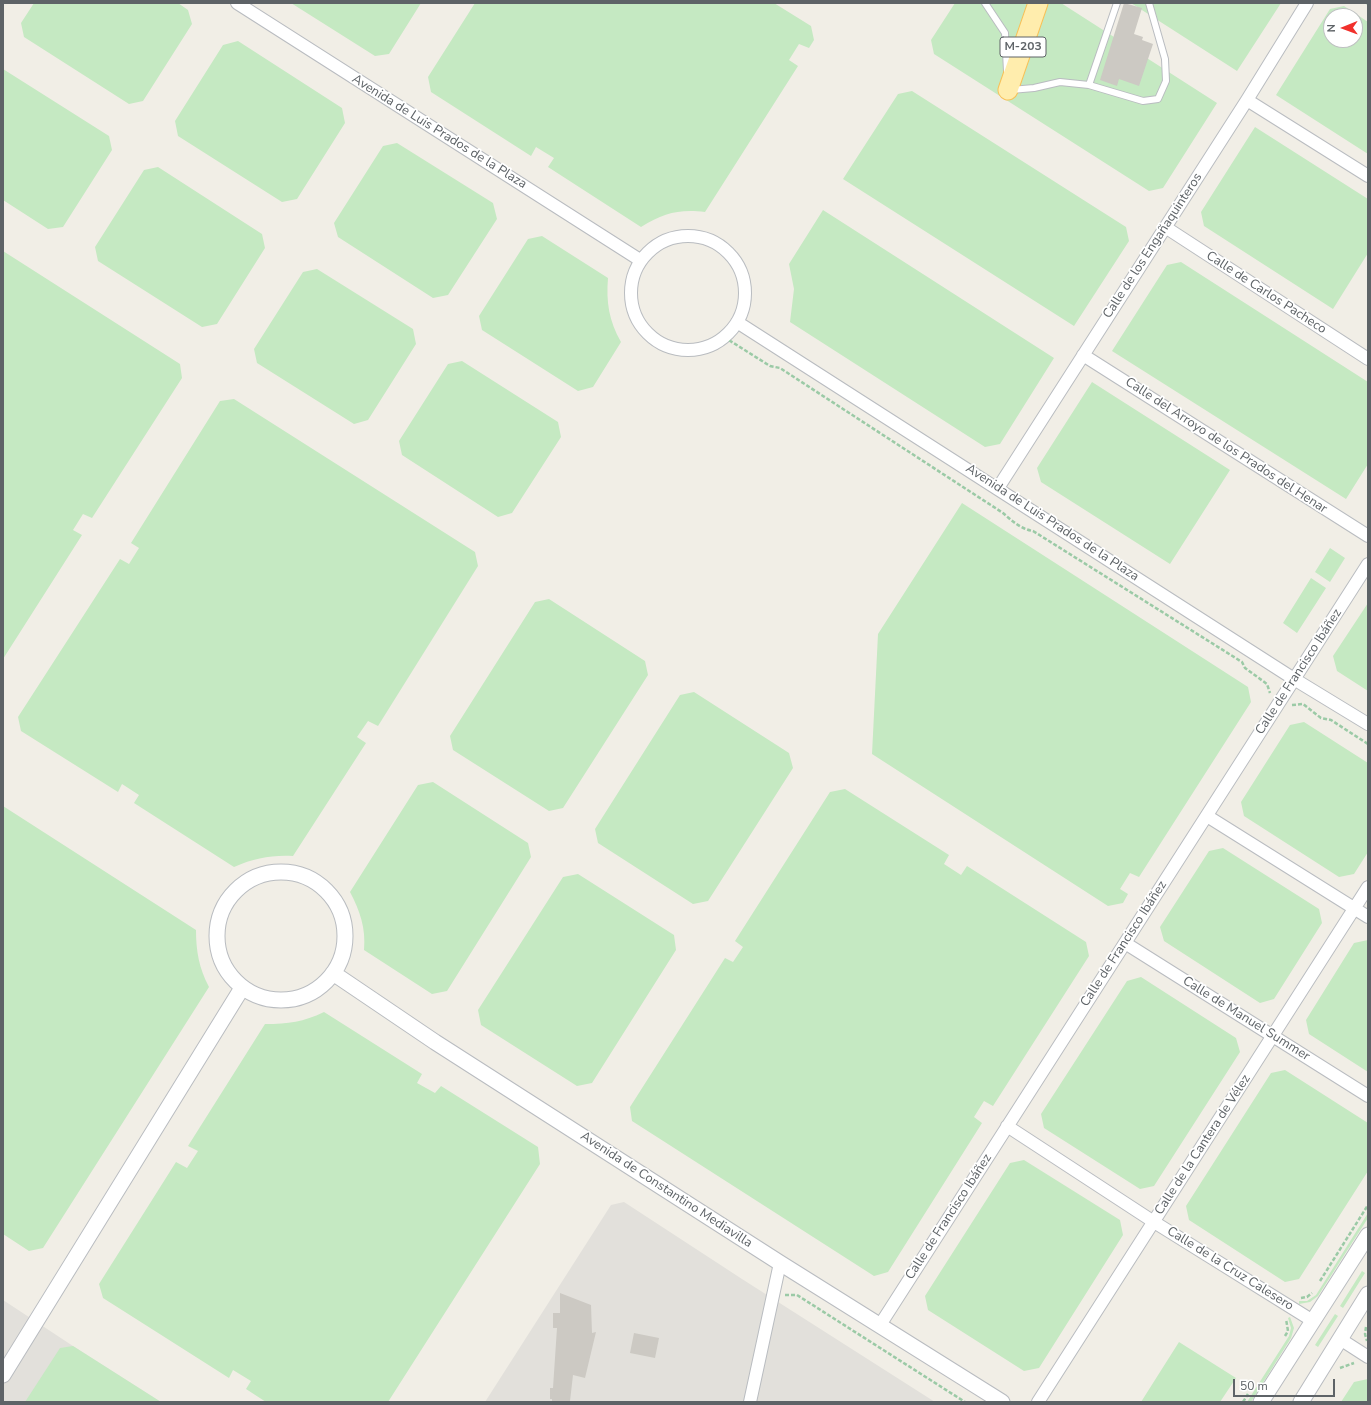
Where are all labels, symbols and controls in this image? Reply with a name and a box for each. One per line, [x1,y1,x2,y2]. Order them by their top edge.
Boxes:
north arrow [1323,8,1363,48]
text: N [1324,24,1339,32]
road number: M-203 [1000,37,1046,57]
street label: Avenida de Luis Prados de la Plaza [349,72,529,192]
street label: Calle de los Engañaquinteros [1100,170,1206,322]
street label: Calle de Carlos Pacheco [1203,248,1329,338]
street label: Calle del Arroyo de los Prados del Henar [1122,375,1330,517]
street label: Avenida de Luis Prados de la Plaza [963,461,1141,585]
street label: Calle de Francisco Ibáñez [1252,606,1346,738]
street label: Calle de Francisco Ibáñez [1077,878,1171,1010]
street label: Calle de Manuel Summer [1180,973,1312,1065]
street label: Calle de la Cantera de Vélez [1152,1072,1254,1218]
street label: Avenida de Constantino Mediavilla [577,1128,755,1252]
street label: Calle de Francisco Ibáñez [902,1151,996,1283]
street label: Calle de la Cruz Calesero [1164,1224,1296,1314]
scale bar [1235,1371,1337,1397]
text: 50 m [1240,1378,1268,1394]

